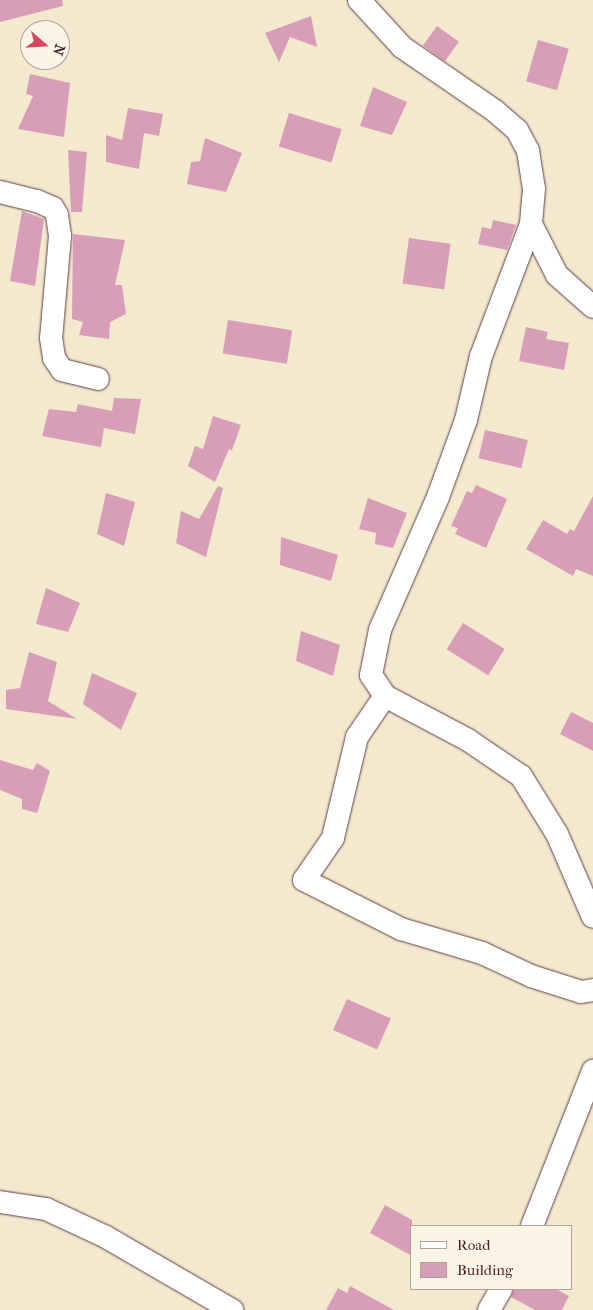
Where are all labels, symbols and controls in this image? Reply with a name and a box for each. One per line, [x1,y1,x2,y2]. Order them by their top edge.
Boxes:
north arrow [20,20,70,70]
text: N [49,42,68,58]
legend [410,1225,573,1290]
text: Road [457,1236,490,1254]
text: Building [457,1261,513,1279]

